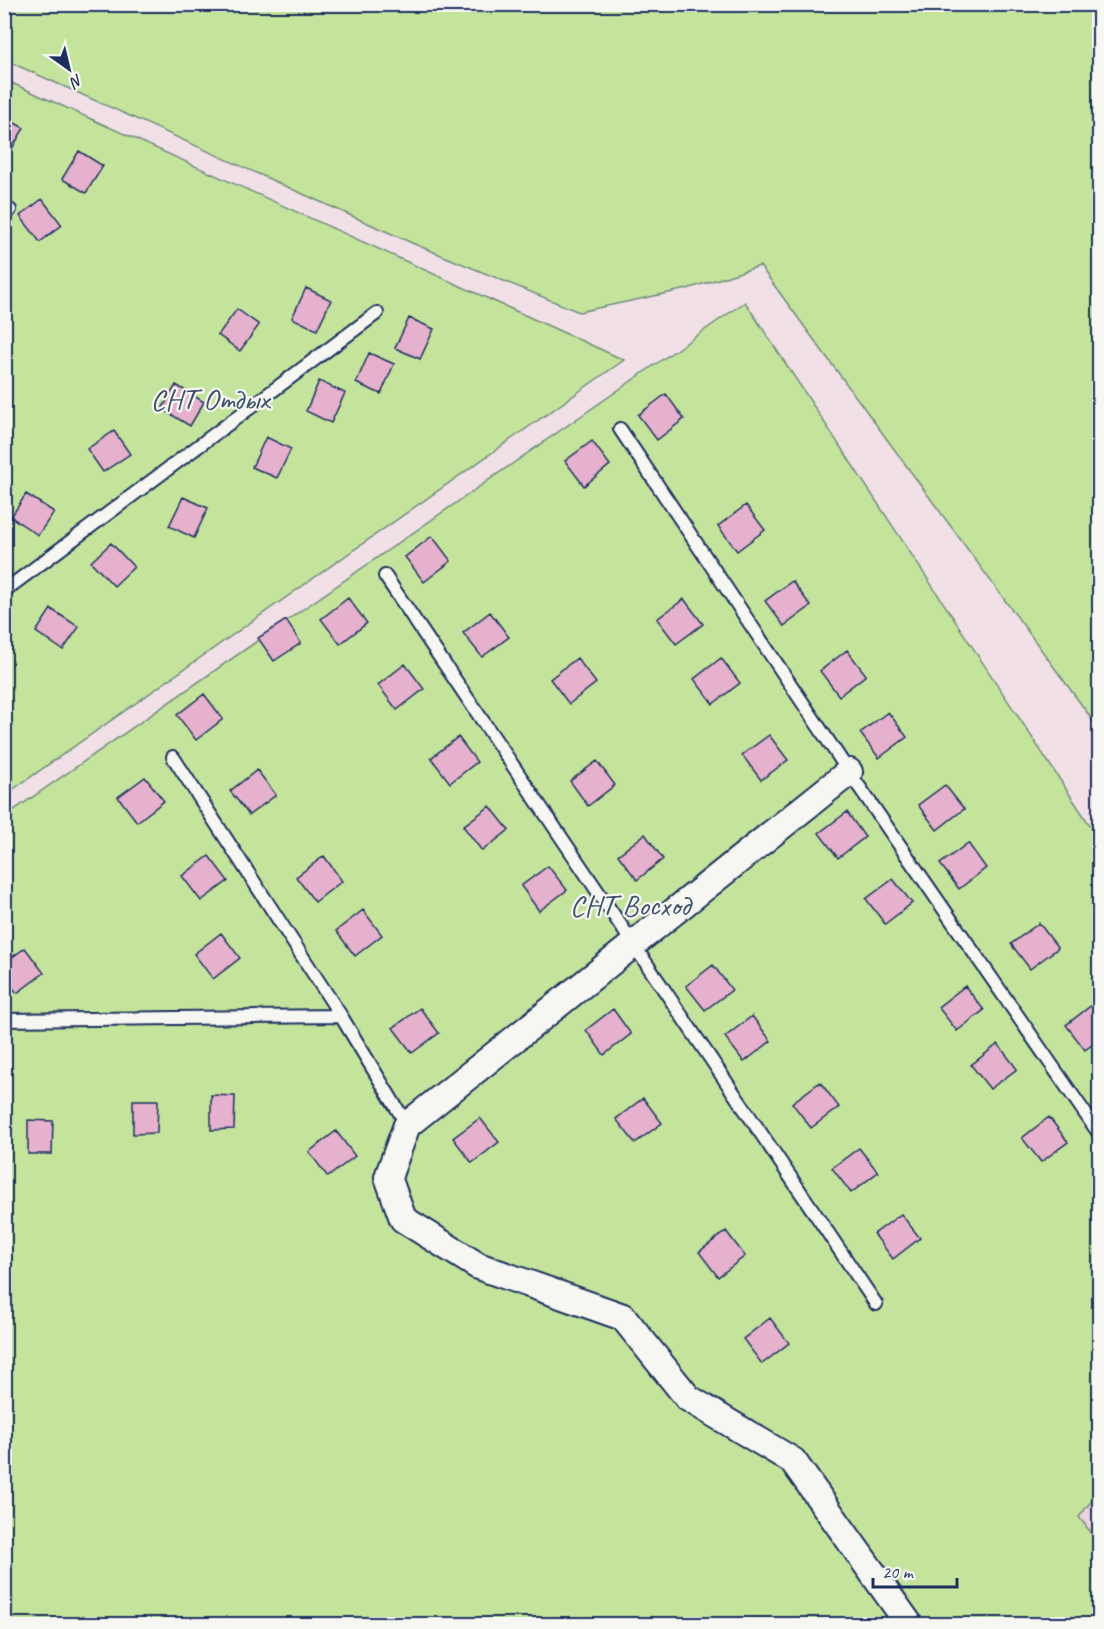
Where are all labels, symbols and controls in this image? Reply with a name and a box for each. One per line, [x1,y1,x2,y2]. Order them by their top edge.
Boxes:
north arrow [39,39,99,99]
text: N [65,70,87,93]
park label: СНТ Отдых [151,380,272,418]
park label: СНТ Восход [570,886,693,924]
scale bar [873,1551,957,1589]
text: 20 m [882,1561,915,1583]

